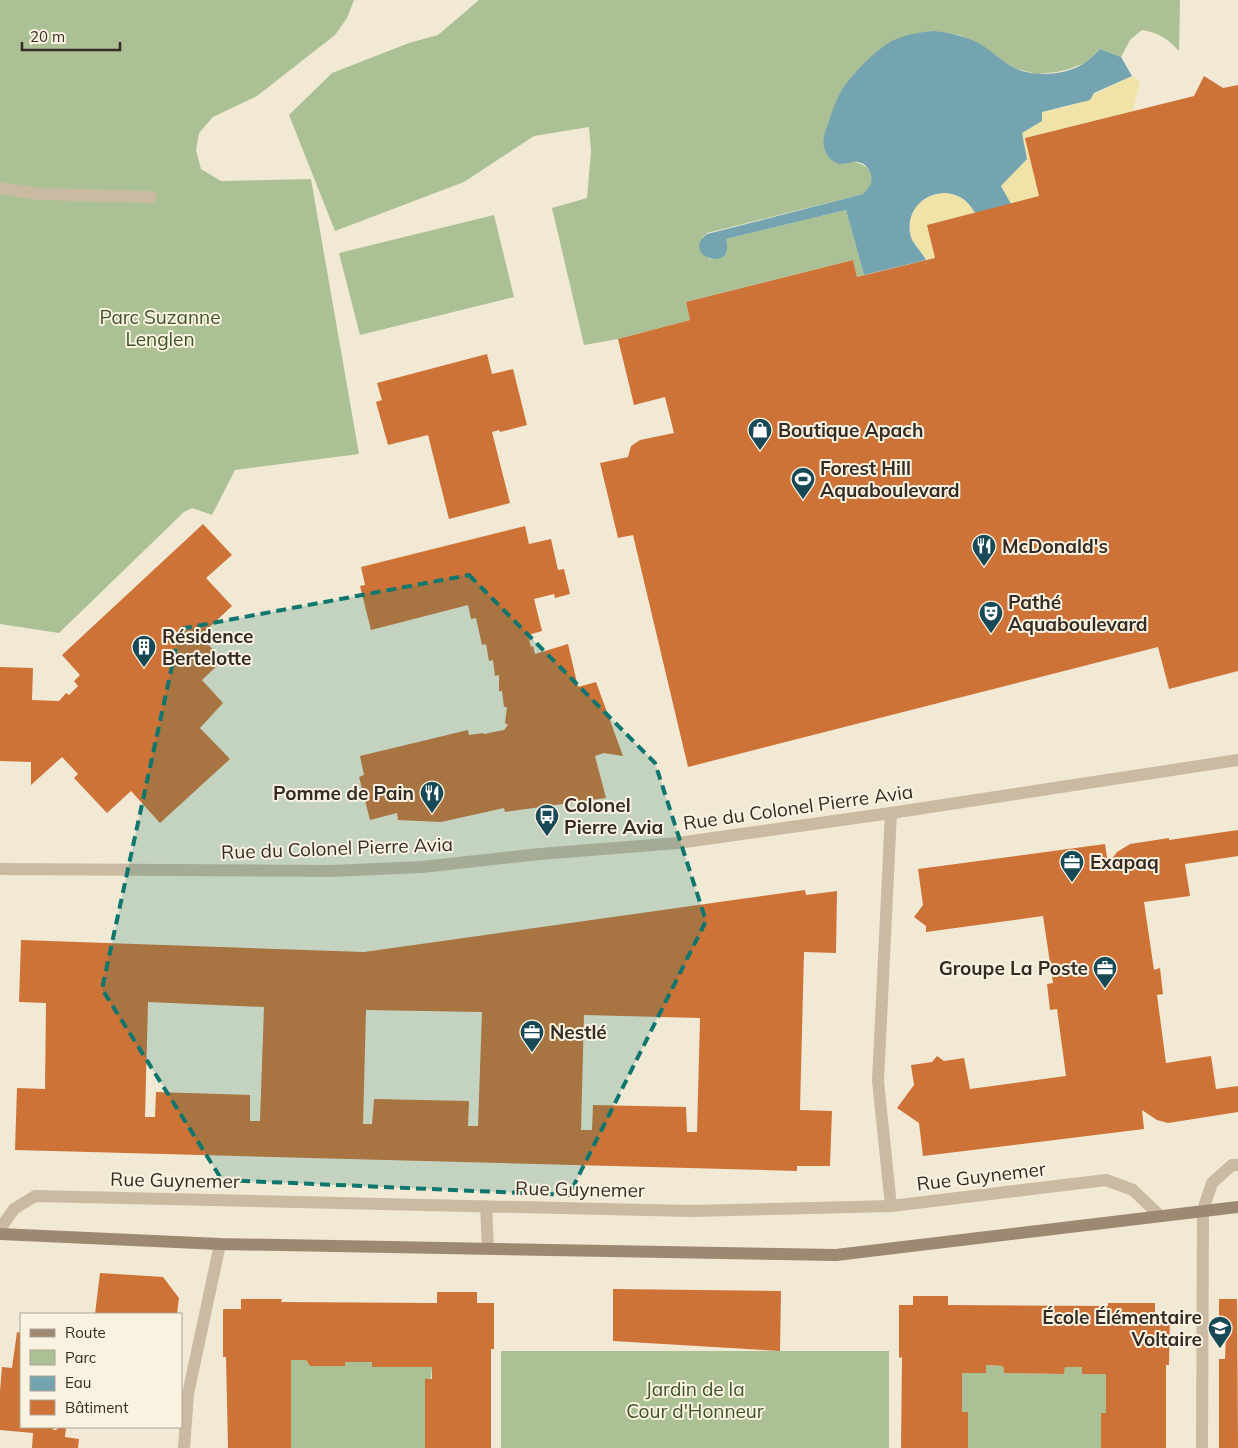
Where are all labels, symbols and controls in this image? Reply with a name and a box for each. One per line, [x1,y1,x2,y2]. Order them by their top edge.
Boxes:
scale bar [22,20,120,52]
text: 20 m [30,27,65,46]
park label: Parc Suzanne Lenglen [99,305,221,351]
shop icon: Boutique Apach [747,417,773,451]
place label: Boutique Apach [778,418,923,442]
place label: Forest Hill Aquaboulevard [820,456,960,502]
sports icon: Forest Hill Aquaboulevard [790,466,816,500]
restaurant icon: McDonald's [971,533,997,567]
place label: McDonald's [1002,534,1108,558]
place label: Pathé Aquaboulevard [1008,590,1148,636]
theatre icon: Pathé Aquaboulevard [978,600,1004,634]
place label: Résidence Bertelotte [162,624,253,670]
building icon: Résidence Bertelotte [131,634,157,668]
street label: Rue du Colonel Pierre Avia [682,779,914,835]
restaurant icon: Pomme de Pain [419,780,445,814]
place label: Pomme de Pain [273,781,414,805]
place label: Colonel Pierre Avia [564,793,663,839]
bus stop icon: Colonel Pierre Avia [534,803,560,837]
street label: Rue du Colonel Pierre Avia [221,832,453,864]
office icon: Exapaq [1059,849,1085,883]
place label: Exapaq [1090,850,1159,874]
office icon: Groupe La Poste [1092,955,1118,989]
place label: Groupe La Poste [939,956,1088,980]
office icon: Nestlé [519,1019,545,1053]
place label: Nestlé [550,1020,607,1044]
street label: Rue Guynemer [915,1156,1047,1196]
street label: Rue Guynemer [110,1167,240,1193]
street label: Rue Guynemer [515,1176,645,1202]
place label: École Élémentaire Voltaire [1042,1305,1202,1351]
legend [20,1313,182,1428]
school or university icon: École Élémentaire Voltaire [1207,1315,1233,1349]
text: Route [65,1323,106,1342]
text: Parc [65,1348,96,1367]
text: Eau [65,1373,91,1392]
park label: Jardin de la Cour d'Honneur [626,1377,764,1423]
text: Bâtiment [65,1398,128,1417]

